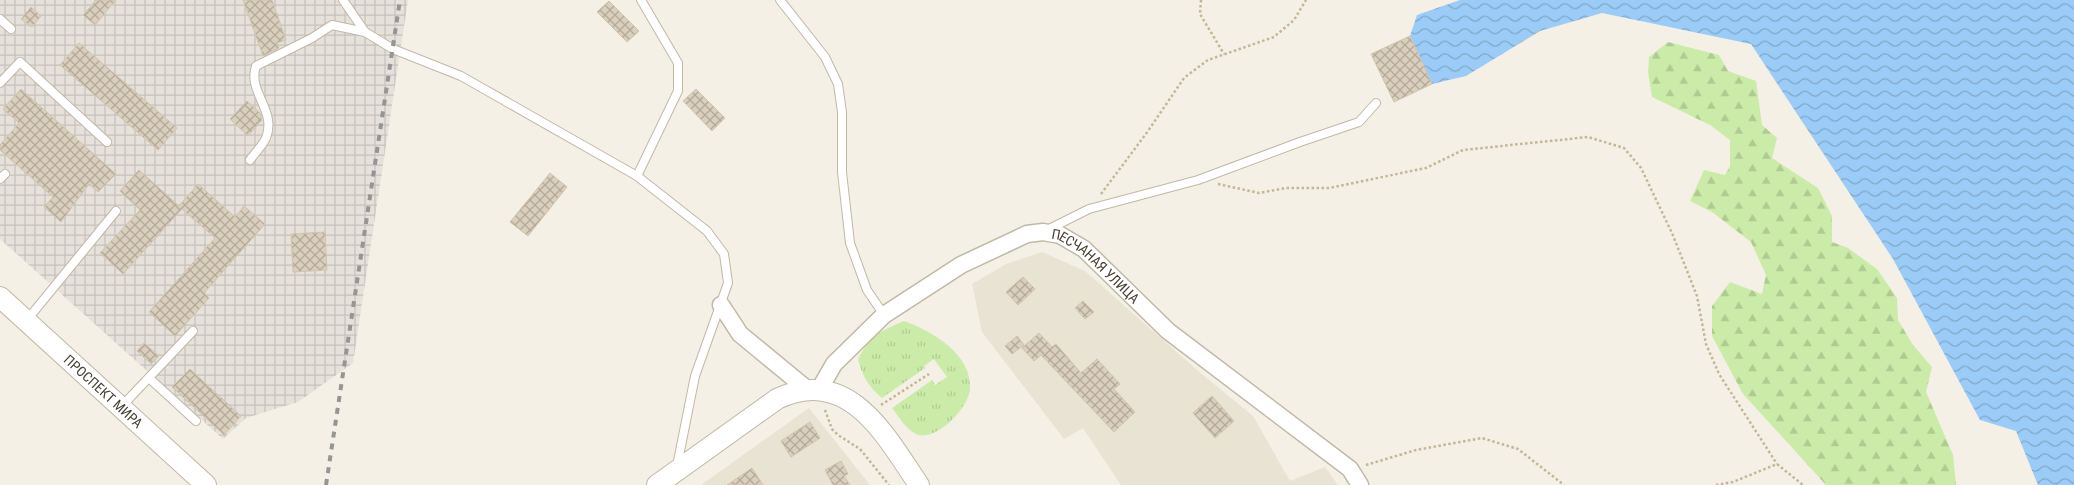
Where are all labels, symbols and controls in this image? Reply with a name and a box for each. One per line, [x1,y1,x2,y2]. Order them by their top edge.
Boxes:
street label: ПЕСЧАНАЯ УЛИЦА [1051,226,1143,306]
street label: ПРОСПЕКТ МИРА [61,352,146,431]

